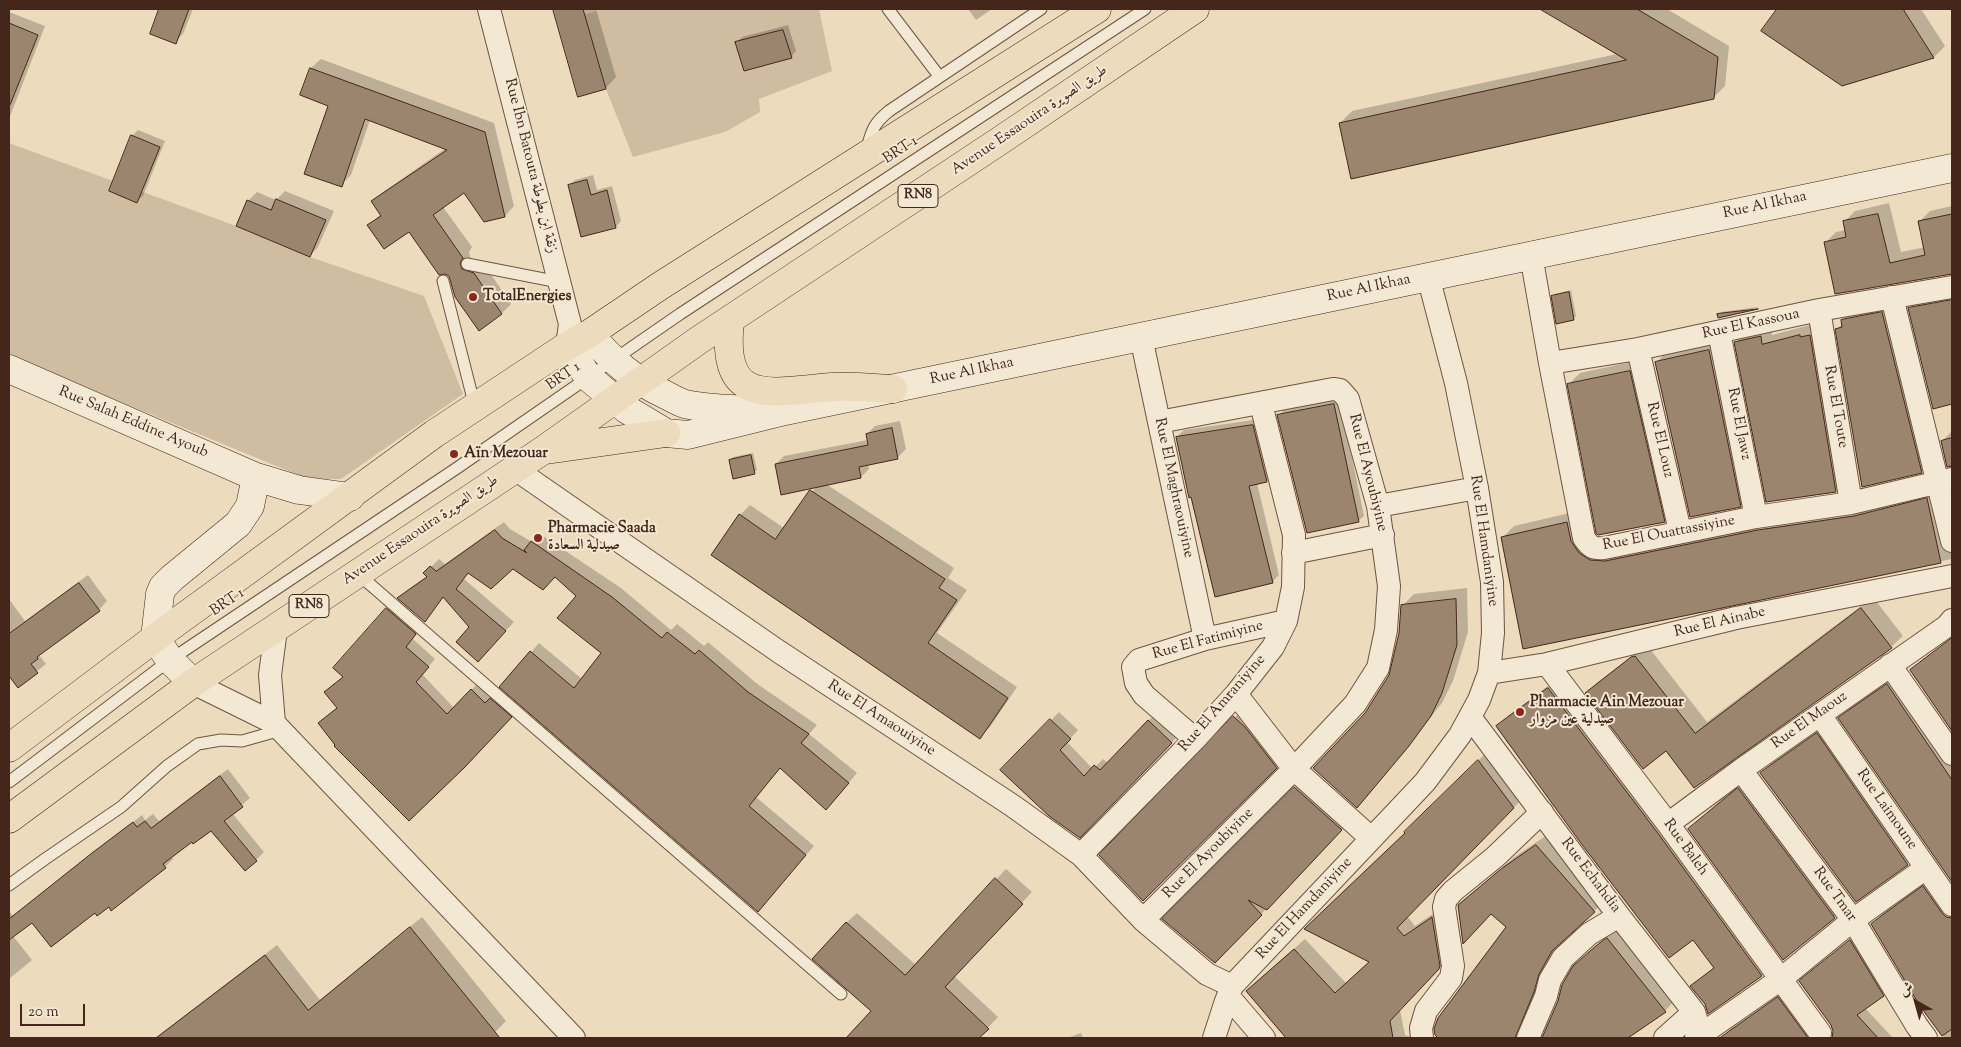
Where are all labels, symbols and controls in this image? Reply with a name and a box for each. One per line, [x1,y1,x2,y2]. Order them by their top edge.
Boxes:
street label: Avenue Essaouira طريق الصويرة [949,62,1111,180]
street label: Rue Ibn Batouta زنقة ابن بطوطة [500,77,560,255]
street label: BRT 1 [880,133,922,169]
road number: RN8 [898,185,938,208]
street label: Rue Al Ikhaa [1722,188,1808,224]
street label: Rue Al Ikhaa [1326,271,1412,307]
place label: TotalEnergies [483,288,571,306]
marker: TotalEnergies [467,291,479,303]
street label: Rue El Kassoua [1701,306,1801,344]
street label: Rue Al Ikhaa [929,354,1015,390]
street label: BRT 1 [543,359,585,395]
street label: Rue El Toute [1819,364,1851,450]
street label: Rue Salah Eddine Ayoub [56,383,210,463]
street label: Rue El Jawz [1722,386,1754,462]
street label: Rue El Louz [1642,400,1676,480]
street label: Rue El Ayoubiyine [1344,412,1390,534]
street label: Rue El Maghraouiyine [1149,416,1197,560]
place label: Aïn Mezouar [464,445,548,463]
marker: Aïn Mezouar [448,448,460,460]
street label: Avenue Essaouira طريق الصويرة [340,472,502,590]
street label: Rue El Hamdaniyine [1465,474,1501,608]
street label: Rue El Ouattassiyine [1601,512,1737,556]
place label: Pharmacie Saada صيدلية السعادة [548,520,656,555]
marker: Pharmacie Saada صيدلية السعادة [532,532,544,544]
street label: BRT 1 [207,585,249,621]
road number: RN8 [289,594,329,618]
street label: Rue El Ainabe [1673,604,1767,642]
street label: Rue El Fatimiyine [1151,618,1265,664]
street label: Rue El Amraniyine [1176,652,1270,756]
street label: Rue El Amaouiyine [824,677,938,761]
street label: Rue El Maouz [1769,688,1851,754]
place label: Pharmacie Ain Mezouar صيدلية عين مزوار [1530,694,1684,729]
marker: Pharmacie Ain Mezouar صيدلية عين مزوار [1514,706,1526,718]
street label: Rue Laimoune [1852,766,1920,854]
street label: Rue El Ayoubiyine [1160,805,1258,903]
street label: Rue Baleh [1659,816,1711,880]
street label: Rue Echahdia [1556,835,1624,917]
street label: Rue El Hamdaniyine [1253,854,1357,964]
street label: Rue Tmar [1808,864,1860,926]
north arrow [1891,977,1941,1027]
text: ش [1895,978,1918,1002]
scale bar [22,994,88,1026]
text: 20 m [28,1002,59,1023]

